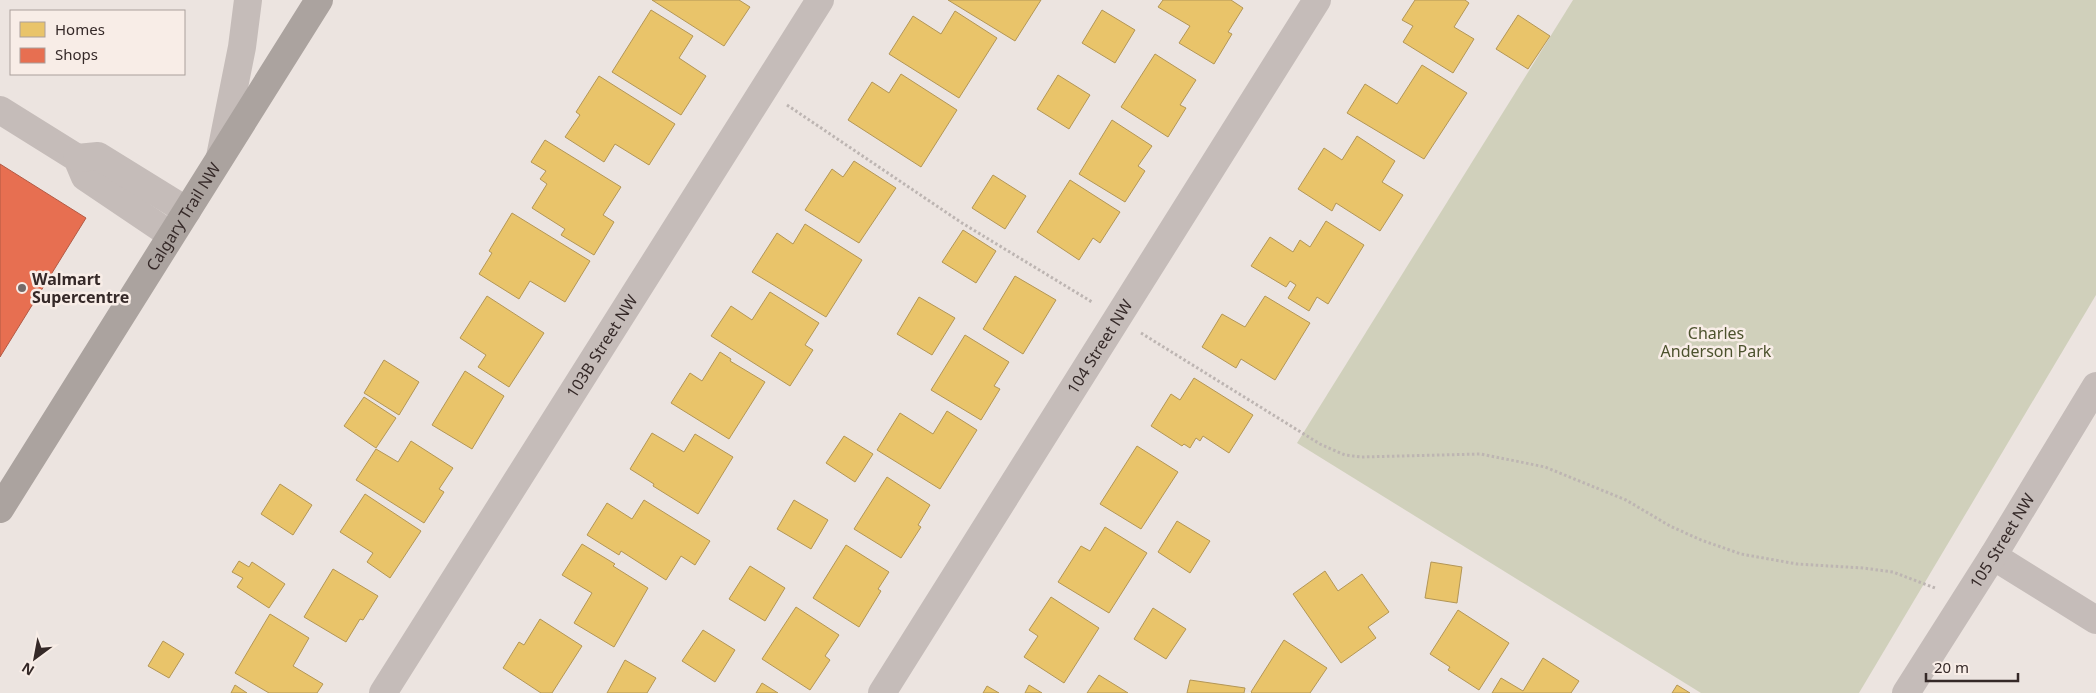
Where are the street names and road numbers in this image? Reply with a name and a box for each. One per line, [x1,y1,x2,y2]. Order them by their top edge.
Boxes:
street label: Calgary Trail NW [141,158,225,275]
street label: 103B Street NW [561,290,643,402]
street label: 104 Street NW [1062,295,1137,398]
street label: 105 Street NW [1964,489,2040,592]

